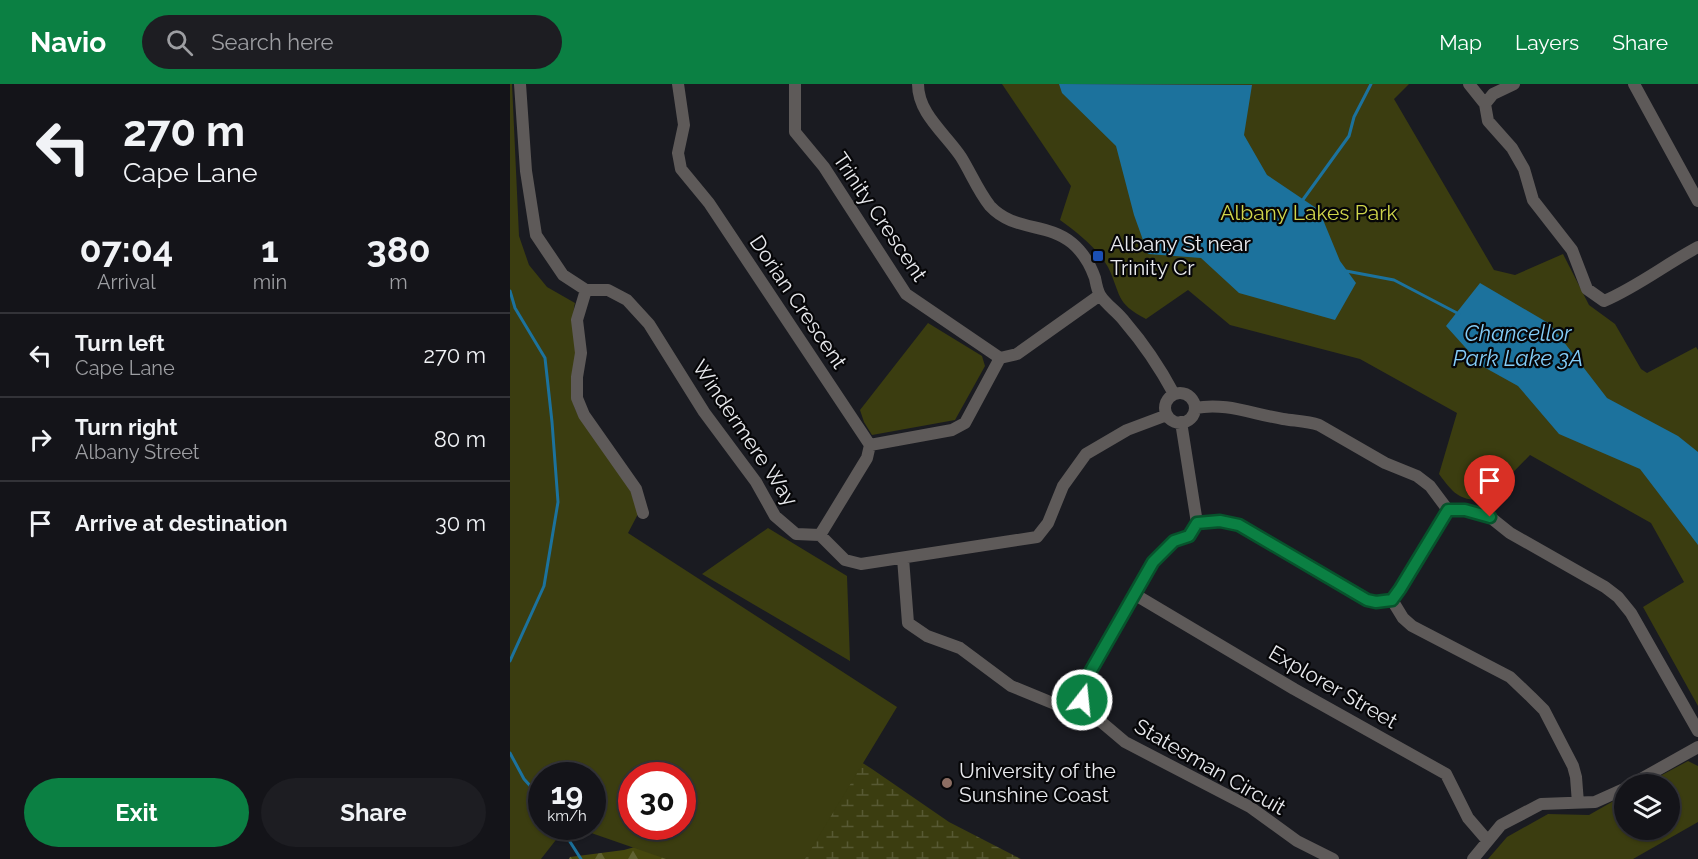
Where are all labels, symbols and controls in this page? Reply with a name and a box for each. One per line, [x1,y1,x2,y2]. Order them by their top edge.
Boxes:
search box [142,15,562,69]
text: Navio [30,26,106,59]
icon: search [163,26,196,59]
text: Search here [211,29,333,55]
text: Map [1439,30,1482,55]
text: Layers [1515,30,1579,55]
text: Share [1612,30,1668,55]
text: 270 m [123,107,245,156]
icon: left [24,108,102,186]
street label: Trinity Crescent [828,148,933,286]
text: Cape Lane [123,157,258,188]
park label: Albany Lakes Park [1220,200,1398,225]
text: 07:04 [79,228,173,270]
text: 1 [261,228,279,270]
text: 380 [367,228,431,270]
street label: Dorian Crescent [745,230,852,373]
place label: Albany St near Trinity Cr [1110,231,1251,280]
marker: Albany St near Trinity Cr [1091,249,1105,263]
text: Arrival [97,270,156,294]
text: min [253,270,287,294]
text: m [389,270,408,294]
water label: Chancellor Park Lake 3A [1453,320,1583,371]
text: Turn left [75,330,165,356]
icon: left [24,339,57,372]
text: 270 m [424,342,486,368]
street label: Windermere Way [687,355,803,510]
text: Cape Lane [75,356,175,380]
text: Turn right [75,414,178,440]
icon: right [24,423,57,456]
text: 80 m [434,426,486,452]
text: Albany Street [75,440,200,464]
pin [1464,455,1515,517]
icon: arrive [1473,464,1506,497]
icon: arrive [24,507,57,540]
text: Arrive at destination [75,510,288,536]
text: 30 m [435,510,486,536]
street label: Explorer Street [1264,640,1402,733]
position arrow [1050,668,1114,732]
street label: Statesman Circuit [1130,713,1290,820]
place label: University of the Sunshine Coast [959,758,1116,807]
speed limit sign: 30 [618,762,696,840]
map controls [1614,774,1680,840]
button: layers [1614,774,1680,840]
text: 19 [551,776,583,811]
marker: University of the Sunshine Coast [940,776,954,790]
button: Exit [24,778,249,847]
button: Share [261,778,486,847]
text: km/h [547,807,587,825]

